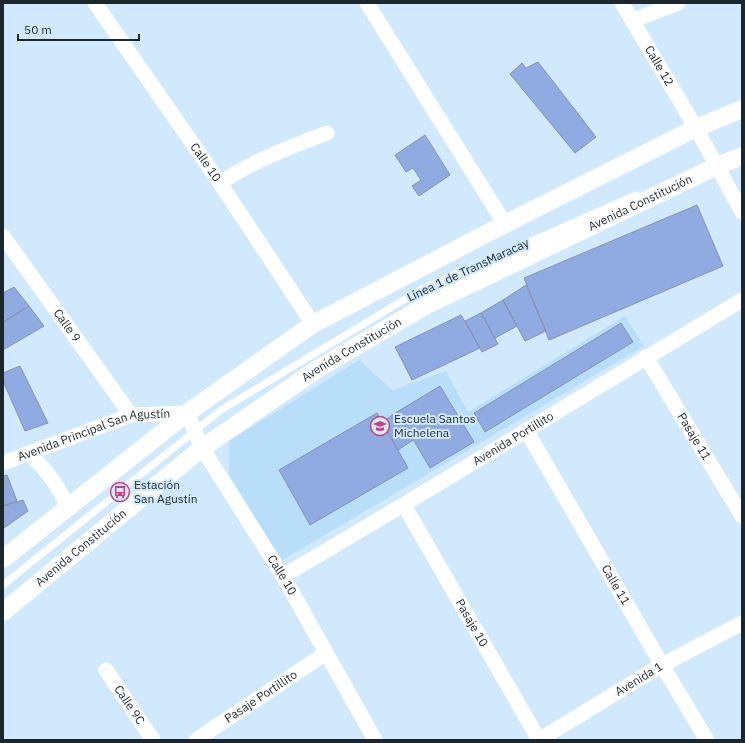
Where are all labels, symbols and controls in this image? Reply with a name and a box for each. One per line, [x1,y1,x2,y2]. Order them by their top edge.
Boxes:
scale bar [18,16,139,42]
text: 50 m [24,22,52,37]
street label: Calle 12 [642,43,677,88]
street label: Calle 10 [187,140,225,184]
street label: Avenida Constitución [585,171,694,234]
street label: Línea 1 de TransMaracay [404,235,531,304]
street label: Calle 9 [51,306,84,345]
street label: Avenida Constitución [298,314,404,385]
street label: Avenida Principal San Agustín [15,406,170,464]
street label: Avenida Portillito [470,408,556,468]
street label: Pasaje 11 [674,410,715,463]
place label: Escuela Santos Michelena [394,411,476,440]
school or university icon: Escuela Santos Michelena [369,415,391,437]
place label: Estación San Agustín [134,477,198,506]
bus stop icon: Estación San Agustín [109,481,131,503]
street label: Avenida Constitución [32,505,129,589]
street label: Calle 10 [265,552,300,598]
street label: Calle 11 [599,562,634,608]
street label: Pasaje 10 [453,596,492,649]
street label: Avenida 1 [612,658,665,699]
street label: Pasaje Portillito [221,666,300,726]
street label: Calle 9C [111,682,149,728]

